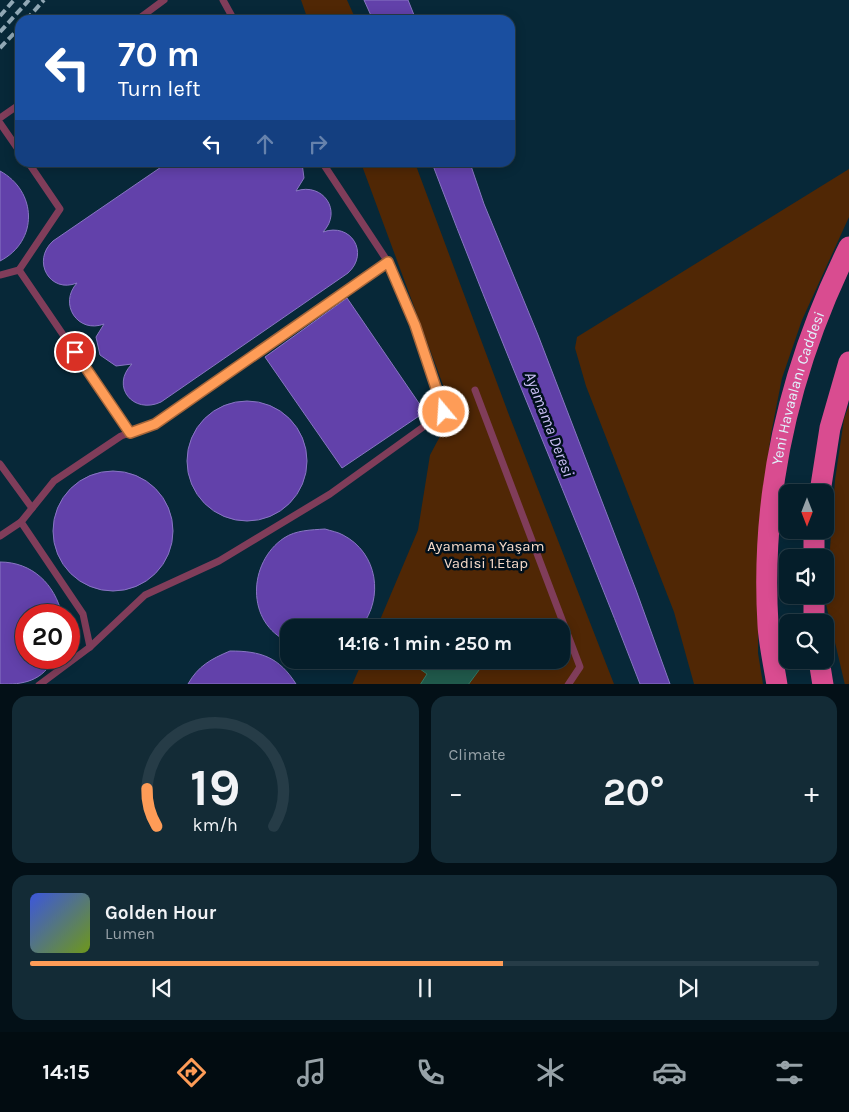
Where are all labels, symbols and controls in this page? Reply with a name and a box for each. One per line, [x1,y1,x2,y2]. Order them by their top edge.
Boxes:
text: 70 m [118,34,200,75]
icon: left [35,35,100,100]
text: Turn left [118,76,201,102]
icon: left [198,130,226,158]
icon: ahead [251,130,279,158]
icon: right [304,130,332,158]
street label: Yeni Havaalanı Caddesi [768,309,828,467]
pin [54,331,96,373]
icon: arrive [61,338,89,366]
water label: Ayamama Deresi [521,369,578,479]
position arrow [417,385,469,437]
north arrow [779,484,834,539]
map controls [779,484,834,669]
park label: Ayamama Yaşam Vadisi 1.Etap [427,537,545,572]
button: sound [779,549,834,604]
speed limit sign: 20 [15,604,80,669]
button: search [779,614,834,669]
text: 14:16 · 1 min · 250 m [338,633,512,655]
text: Climate [449,745,506,764]
text: 19 [190,757,240,818]
text: 20° [603,770,665,815]
text: − [449,776,463,809]
text: + [804,776,819,809]
text: km/h [193,815,238,836]
text: Golden Hour [105,902,216,924]
text: Lumen [105,924,155,943]
icon: previous [148,974,176,1002]
icon: pause [411,974,439,1002]
icon: next [674,974,702,1002]
icon: directions [174,1055,209,1090]
icon: music [294,1055,329,1090]
icon: phone [413,1055,448,1090]
icon: climate [533,1055,568,1090]
icon: car [652,1055,687,1090]
icon: filters [772,1055,807,1090]
text: 14:15 [42,1059,90,1085]

